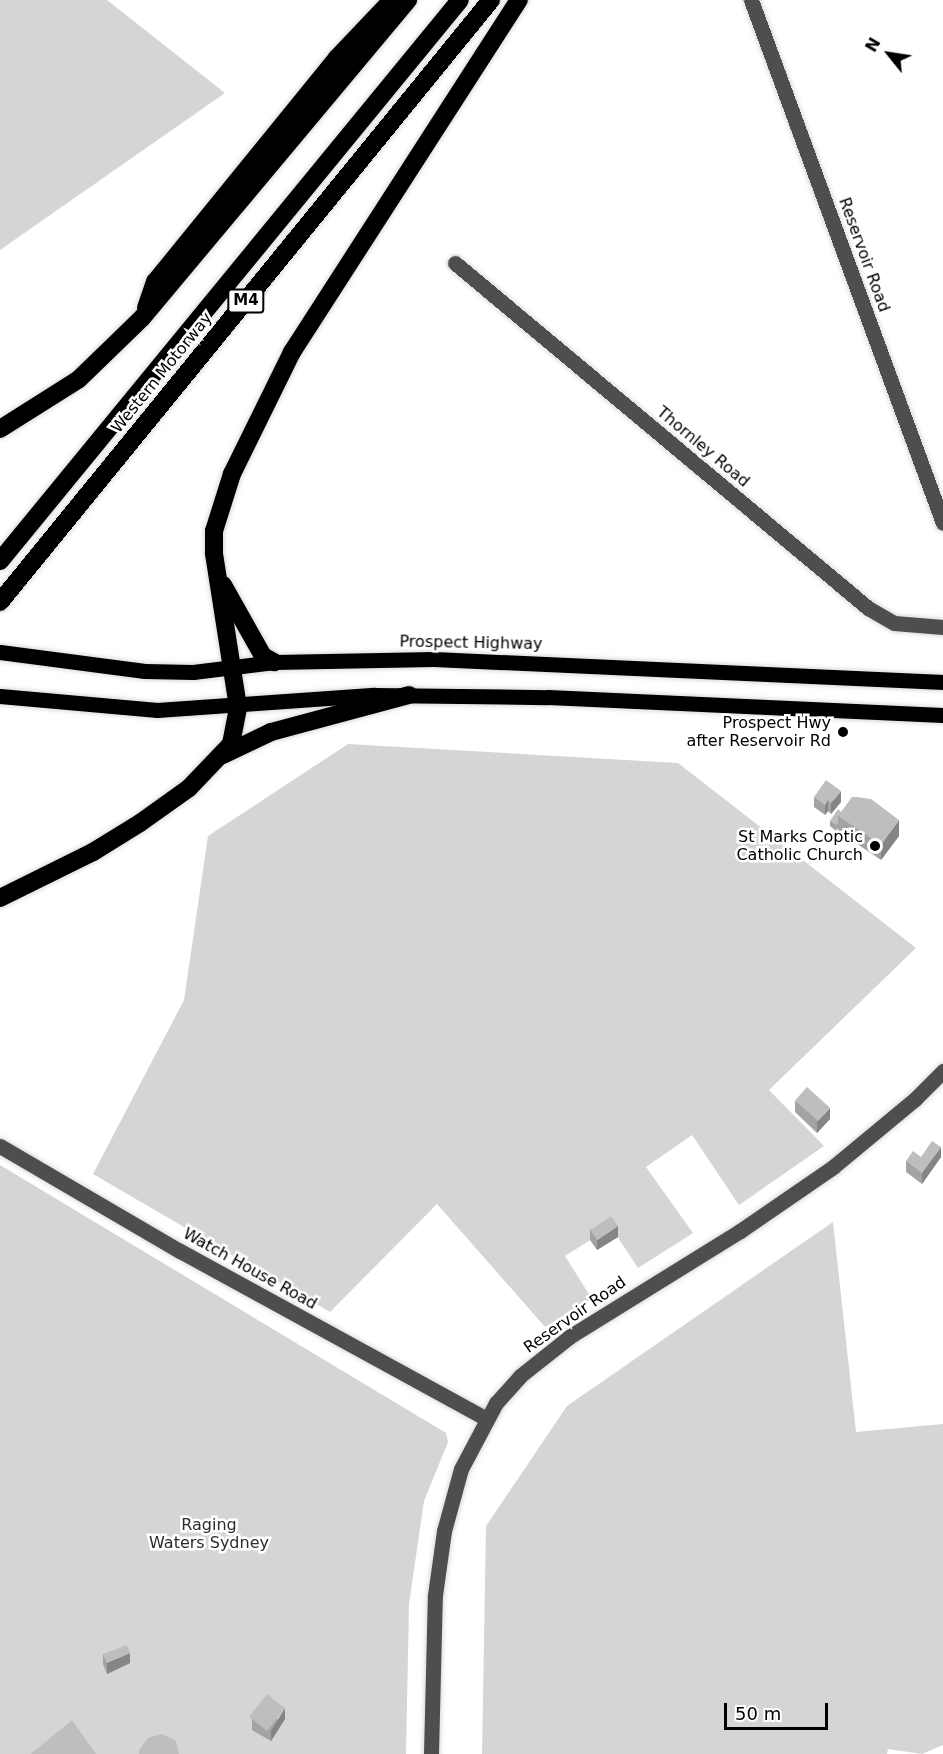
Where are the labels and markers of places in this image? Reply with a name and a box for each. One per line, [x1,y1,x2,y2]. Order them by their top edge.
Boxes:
place label: Prospect Hwy after Reservoir Rd [686,713,831,751]
marker: Prospect Hwy after Reservoir Rd [836,725,850,739]
place label: St Marks Coptic Catholic Church [736,827,863,865]
marker: St Marks Coptic Catholic Church [868,839,882,853]

